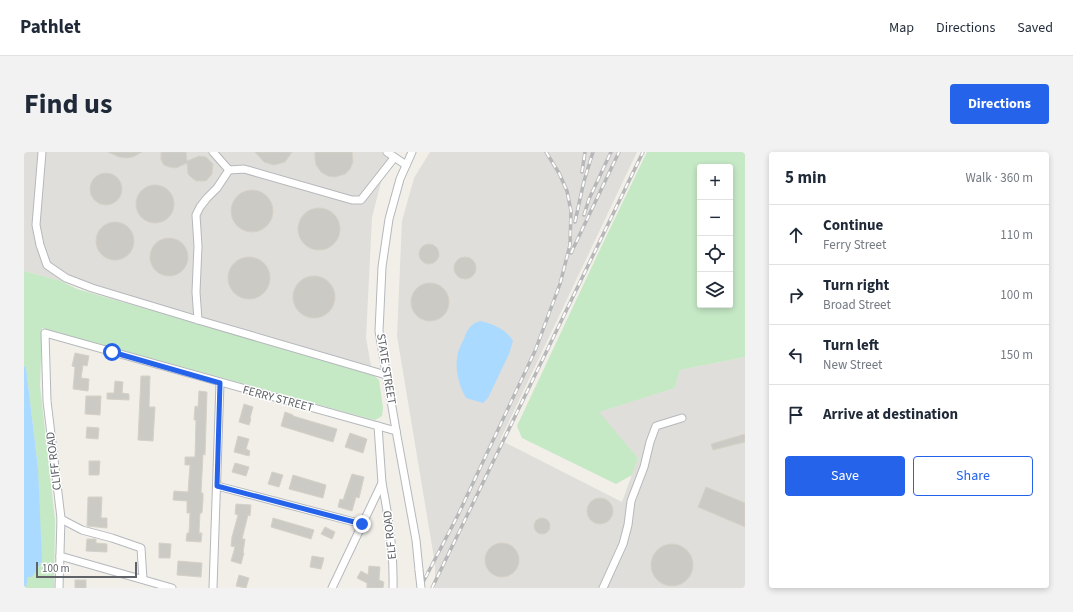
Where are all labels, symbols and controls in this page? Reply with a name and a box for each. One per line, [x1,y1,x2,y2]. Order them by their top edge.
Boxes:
text: Pathlet [20,14,81,41]
text: Map [889,18,914,38]
text: Directions [936,18,995,38]
text: Saved [1017,18,1053,38]
text: Find us [24,84,112,124]
button: Directions [950,84,1049,124]
map controls [697,164,733,308]
button: + [697,164,733,200]
text: 5 min [785,166,826,190]
text: Walk · 360 m [965,169,1033,187]
button: − [697,200,733,236]
text: Continue [823,215,883,236]
icon: ahead [785,224,807,246]
text: 110 m [1000,226,1033,244]
button: locate [697,236,733,272]
text: Ferry Street [823,236,886,254]
button: layers [697,272,733,308]
text: Turn right [823,275,889,296]
icon: right [785,284,807,306]
text: 100 m [1000,286,1033,304]
text: Broad Street [823,296,891,314]
street label: STATE STREET [372,332,400,406]
text: Turn left [823,335,879,356]
route start [103,343,121,361]
icon: left [785,344,807,366]
text: 150 m [1000,346,1033,364]
text: New Street [823,356,882,374]
street label: FERRY STREET [241,381,316,417]
icon: arrive [785,404,807,426]
text: Arrive at destination [823,404,958,425]
street label: CLIFF ROAD [42,431,66,491]
button: Save [785,456,905,496]
button: Share [913,456,1033,496]
street label: ELF ROAD [379,510,401,560]
route end [353,515,371,533]
scale bar [36,560,137,579]
text: 100 m [42,561,70,576]

